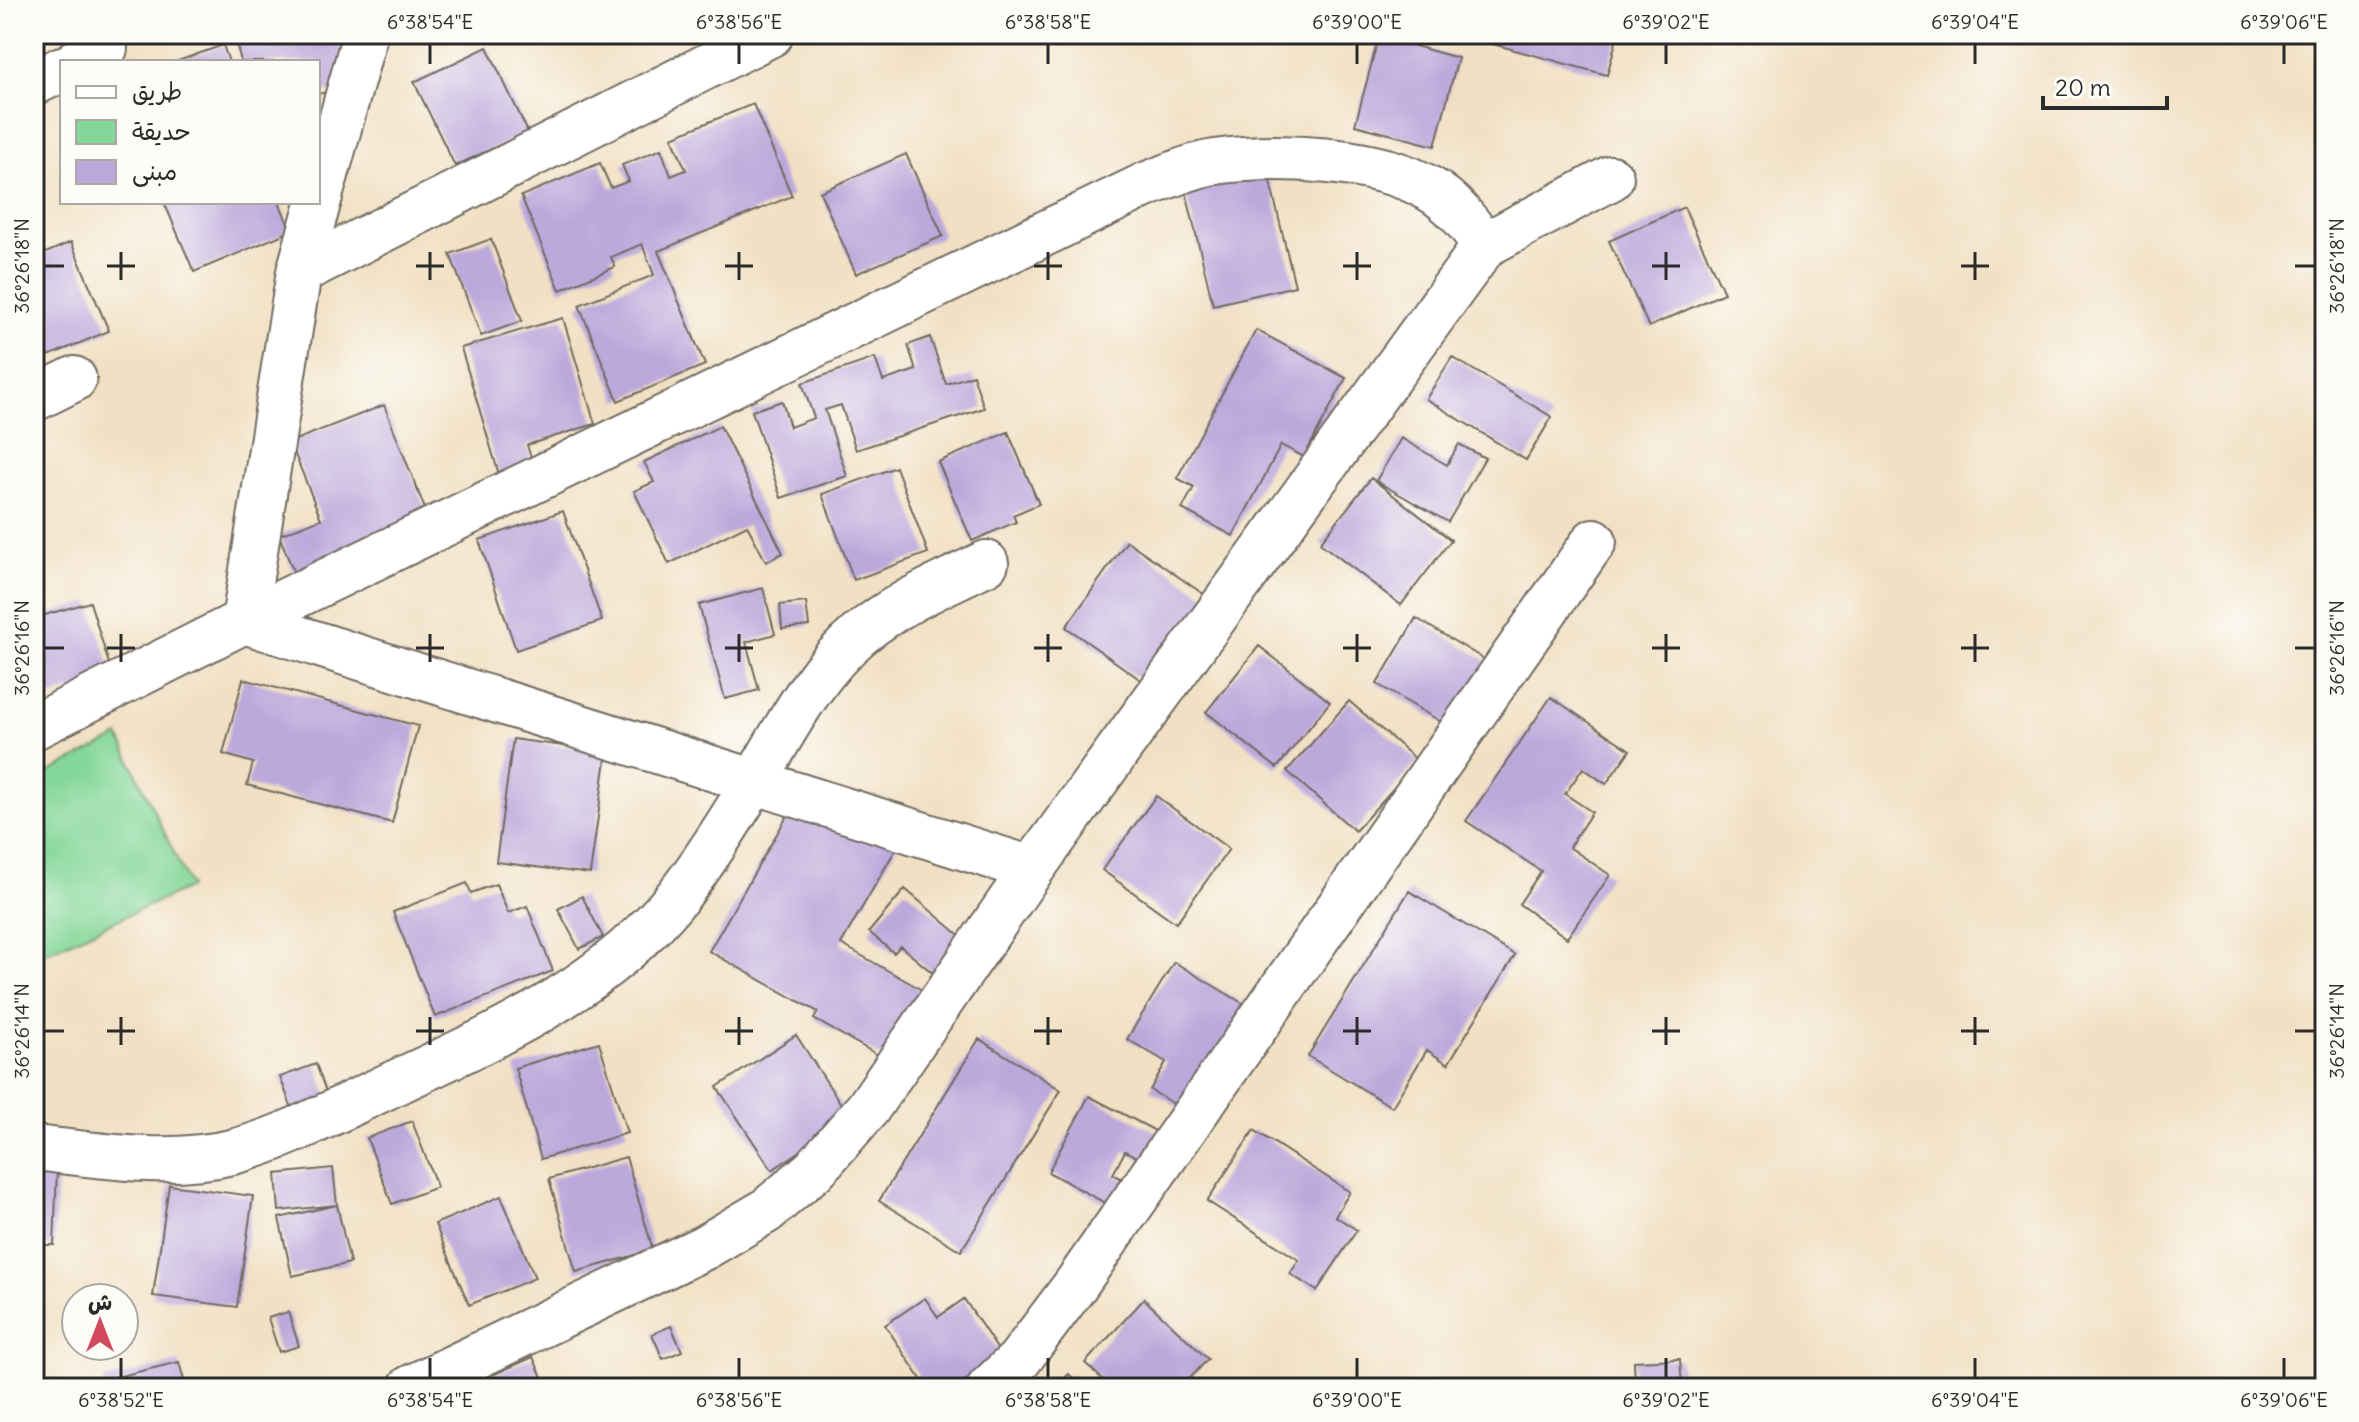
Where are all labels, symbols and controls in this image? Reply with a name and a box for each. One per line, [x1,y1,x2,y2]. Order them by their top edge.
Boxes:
text: 6°38'54"E [387,9,473,34]
text: 6°38'56"E [696,9,782,34]
text: 6°38'58"E [1005,9,1091,34]
text: 6°39'00"E [1312,9,1402,34]
text: 6°39'02"E [1622,9,1710,34]
text: 6°39'04"E [1931,9,2019,34]
text: 6°39'06"E [2240,9,2328,34]
legend [60,60,320,204]
scale bar [2043,60,2167,110]
text: 20 m [2055,72,2111,102]
text: طريق [132,76,182,106]
text: حديقة [132,116,191,146]
text: مبنى [132,156,177,187]
text: 36°26'18"N [9,218,34,314]
text: 36°26'18"N [2324,218,2349,314]
text: 36°26'16"N [9,600,34,696]
text: 36°26'16"N [2324,600,2349,696]
text: 36°26'14"N [9,983,34,1079]
text: 36°26'14"N [2324,983,2349,1079]
north arrow [60,1282,140,1362]
text: ش [88,1288,112,1316]
text: 6°38'52"E [78,1387,164,1412]
text: 6°38'54"E [387,1387,473,1412]
text: 6°38'56"E [696,1387,782,1412]
text: 6°38'58"E [1005,1387,1091,1412]
text: 6°39'00"E [1312,1387,1402,1412]
text: 6°39'02"E [1622,1387,1710,1412]
text: 6°39'04"E [1931,1387,2019,1412]
text: 6°39'06"E [2240,1387,2328,1412]

